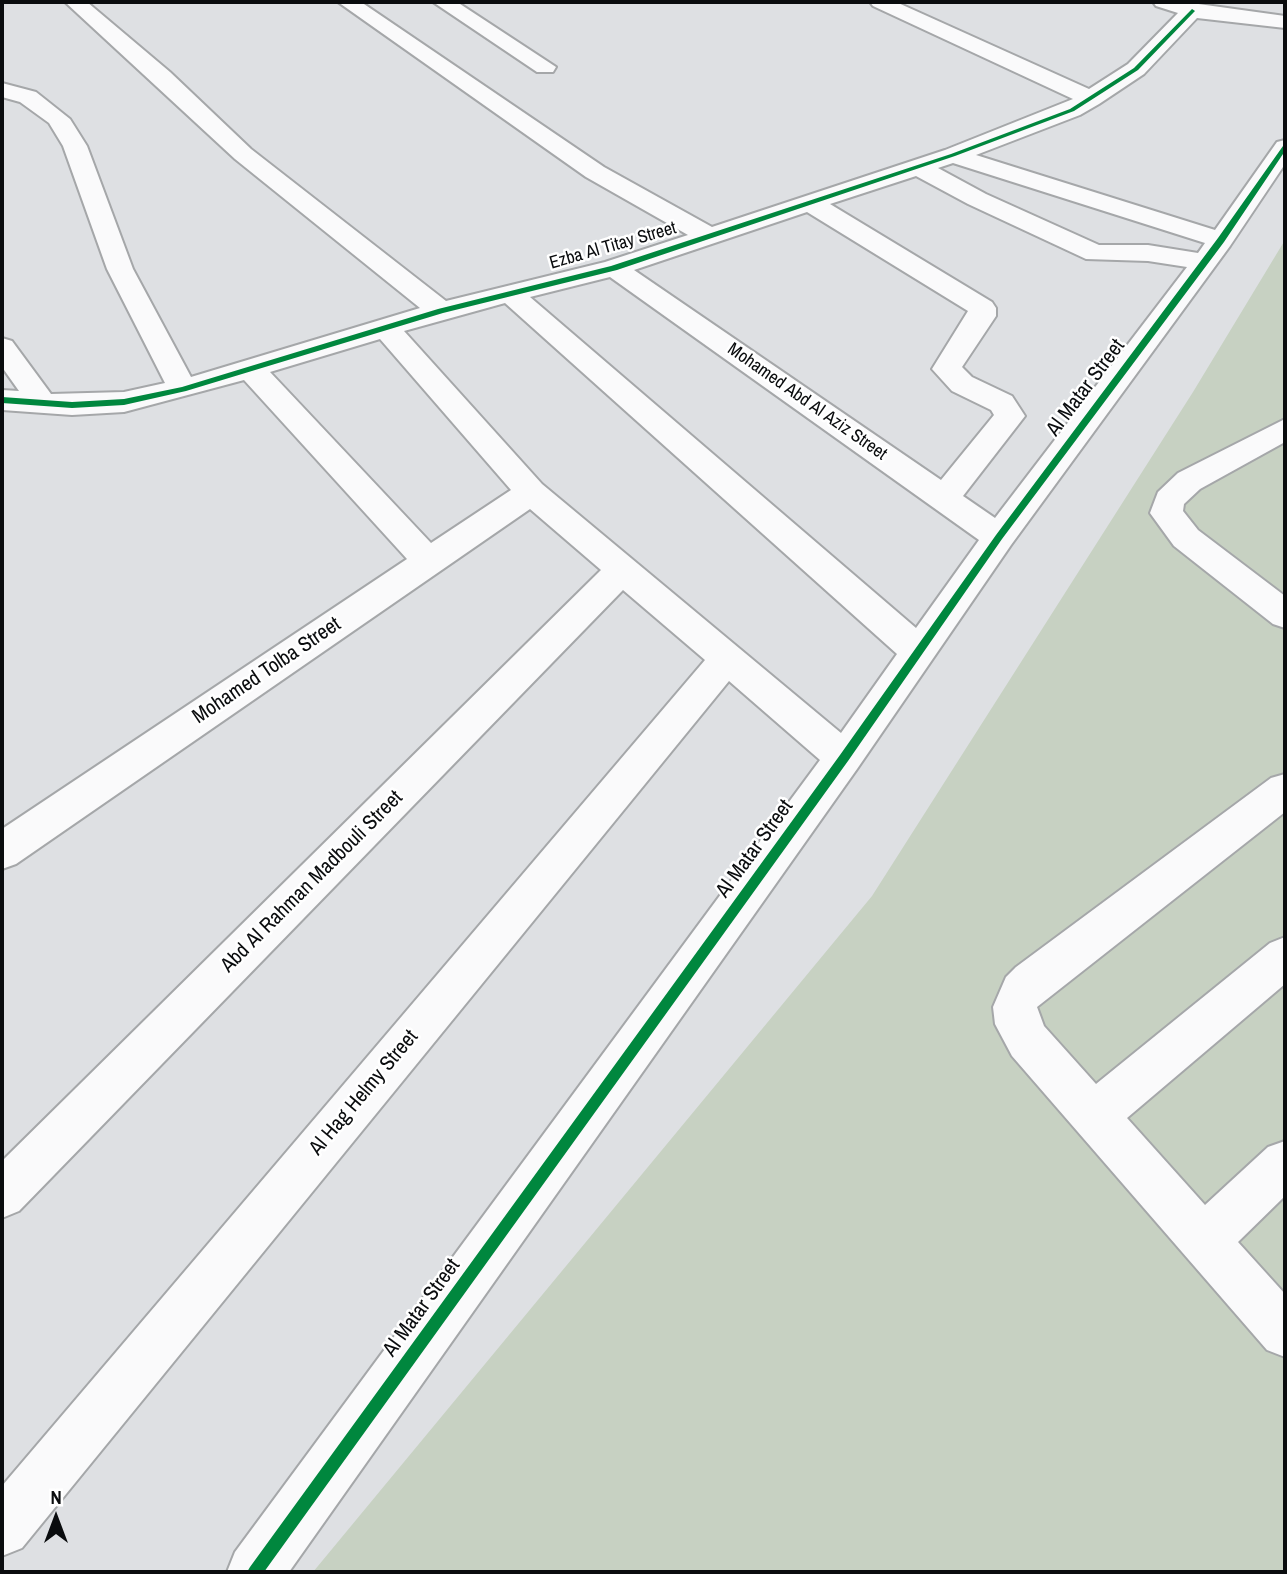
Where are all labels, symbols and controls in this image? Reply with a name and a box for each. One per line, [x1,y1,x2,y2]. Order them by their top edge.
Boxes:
street label: Ezba Al Titay Street [547,218,679,274]
street label: Al Matar Street [1041,335,1131,441]
street label: Mohamed Abd Al Aziz Street [723,339,891,465]
street label: Mohamed Tolba Street [188,612,346,730]
street label: Abd Al Rahman Madbouli Street [216,786,408,978]
street label: Al Matar Street [711,795,799,903]
street label: Al Hag Helmy Street [304,1025,424,1161]
street label: Al Matar Street [378,1254,466,1362]
north arrow [21,1483,91,1553]
text: N [50,1484,62,1510]

